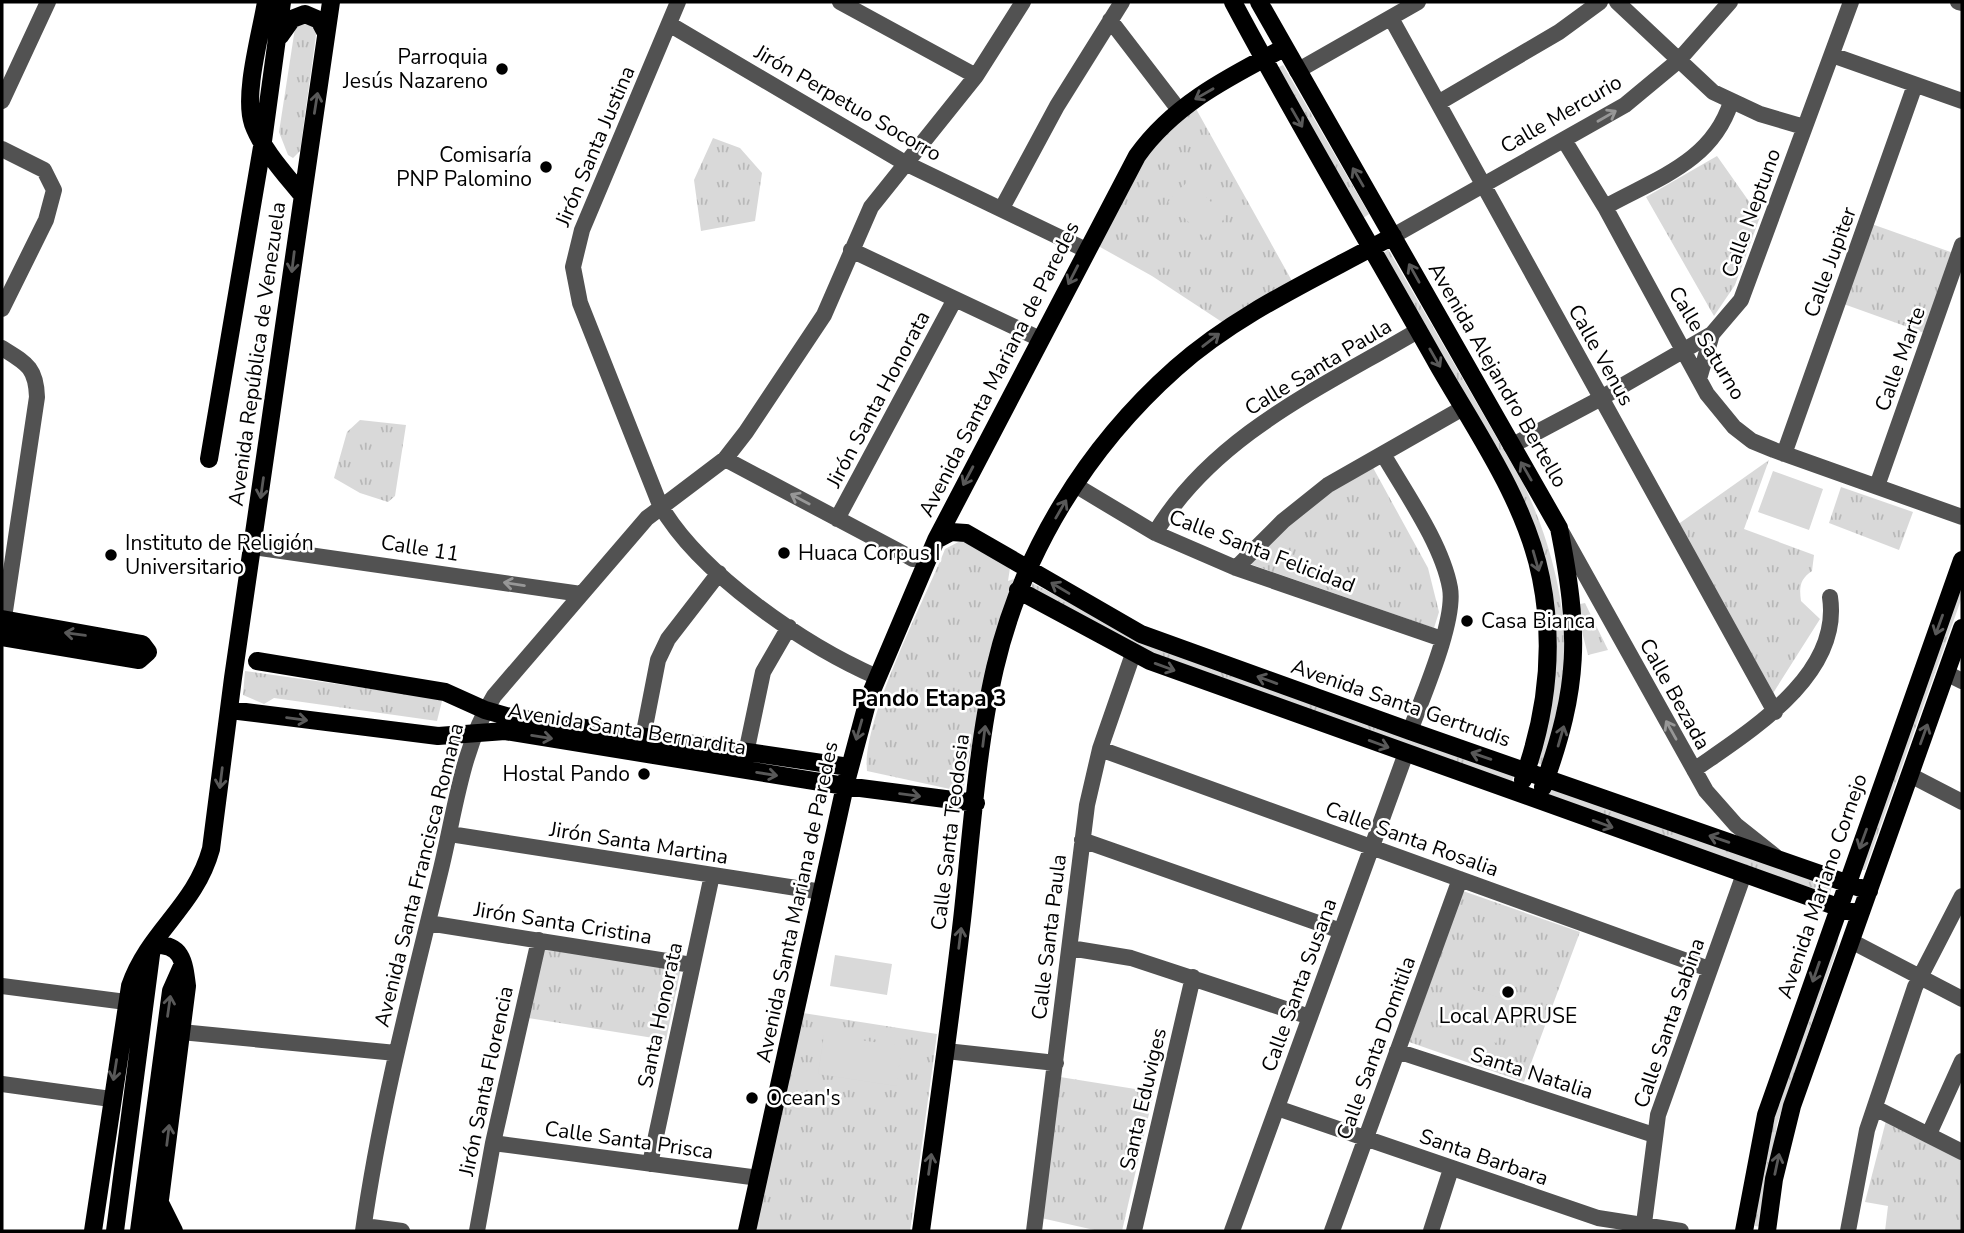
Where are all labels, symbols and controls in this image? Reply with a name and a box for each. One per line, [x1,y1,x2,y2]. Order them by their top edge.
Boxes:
street label: Jirón Perpetuo Socorro [749,37,947,168]
place label: Parroquia Jesús Nazareno [342,43,488,95]
marker: Parroquia Jesús Nazareno [494,61,510,77]
street label: Jirón Santa Justina [548,61,641,231]
street label: Calle Mercurio [1495,68,1627,160]
one-way arrow [1194,87,1214,101]
one-way arrow [310,92,323,115]
one-way arrow [1291,108,1305,128]
one-way arrow [1596,109,1616,123]
place label: Comisaría PNP Palomino [396,141,532,193]
street label: Calle Neptuno [1715,145,1787,281]
marker: Comisaría PNP Palomino [538,159,554,175]
one-way arrow [1351,168,1365,188]
street label: Avenida República de Venezuela [222,200,292,508]
street label: Calle Jupiter [1797,203,1863,321]
street label: Avenida Santa Mariana de Paredes [912,217,1086,521]
one-way arrow [287,251,300,273]
street label: Avenida Alejandro Bertello [1422,257,1574,493]
one-way arrow [1066,264,1080,284]
one-way arrow [1407,264,1421,284]
street label: Calle Saturno [1662,281,1752,405]
street label: Calle Venus [1562,299,1640,411]
street label: Calle Marte [1868,303,1932,415]
street label: Jirón Santa Honorata [819,306,936,493]
street label: Calle Santa Paula [1239,312,1397,422]
one-way arrow [1201,333,1220,348]
one-way arrow [1428,348,1442,368]
one-way arrow [1519,462,1533,482]
one-way arrow [961,466,975,486]
one-way arrow [255,476,268,499]
one-way arrow [790,492,811,505]
one-way arrow [1054,499,1068,519]
street label: Calle Santa Felicidad [1165,503,1359,599]
street label: Calle 11 [379,528,461,568]
place label: Instituto de Religión Universitario [125,529,314,581]
place label: Huaca Corpus I [798,539,941,567]
marker: Huaca Corpus I [776,545,792,561]
marker: Instituto de Religión Universitario [103,547,119,563]
one-way arrow [1531,550,1544,572]
one-way arrow [503,577,526,590]
one-way arrow [1050,581,1070,595]
place label: Casa Bianca [1481,607,1595,635]
marker: Casa Bianca [1459,613,1475,629]
one-way arrow [1932,613,1944,635]
one-way arrow [64,627,87,640]
street label: Calle Bezada [1633,633,1717,755]
street label: Avenida Santa Gertrudis [1288,652,1514,754]
one-way arrow [1154,661,1176,674]
one-way arrow [1256,673,1278,686]
district label: Pando Etapa 3 [851,683,1007,714]
street label: Avenida Santa Bernardita [506,696,748,762]
one-way arrow [285,713,308,726]
one-way arrow [851,719,864,741]
street label: Avenida Santa Francisca Romana [368,720,470,1030]
one-way arrow [1664,720,1678,740]
one-way arrow [1919,723,1932,745]
one-way arrow [978,725,991,747]
one-way arrow [1556,726,1569,748]
one-way arrow [530,731,553,744]
street label: Calle Santa Teodosia [924,732,976,932]
one-way arrow [1368,738,1390,751]
street label: Avenida Santa Mariana de Paredes [749,739,845,1065]
one-way arrow [1471,749,1493,761]
place label: Hostal Pando [502,760,630,788]
one-way arrow [214,766,227,788]
marker: Hostal Pando [636,766,652,782]
one-way arrow [755,768,778,781]
street label: Avenida Mariano Cornejo [1770,770,1874,1002]
one-way arrow [899,788,921,801]
street label: Calle Santa Rosalia [1321,795,1503,883]
street label: Jirón Santa Martina [547,815,730,871]
one-way arrow [1592,818,1614,831]
one-way arrow [1856,827,1868,849]
one-way arrow [1709,832,1731,844]
street label: Calle Santa Paula [1025,853,1073,1021]
street label: Calle Santa Susana [1255,894,1343,1076]
street label: Jirón Santa Cristina [471,895,654,951]
one-way arrow [953,927,966,950]
street label: Calle Santa Sabina [1627,934,1711,1112]
street label: Santa Honorata [631,940,689,1090]
street label: Calle Santa Domitila [1330,952,1422,1144]
one-way arrow [1809,961,1822,983]
street label: Jirón Santa Florencia [452,983,520,1179]
marker: Local APRUSE [1500,984,1516,1000]
one-way arrow [163,995,176,1018]
place label: Local APRUSE [1439,1002,1577,1030]
street label: Santa Eduviges [1113,1025,1173,1173]
street label: Santa Natalia [1467,1040,1597,1106]
one-way arrow [108,1058,121,1081]
place label: Ocean's [766,1084,841,1112]
marker: Ocean's [744,1090,760,1106]
street label: Calle Santa Prisca [543,1114,715,1166]
street label: Santa Barbara [1416,1122,1552,1192]
one-way arrow [162,1125,175,1147]
one-way arrow [924,1153,937,1176]
one-way arrow [1771,1153,1785,1176]

